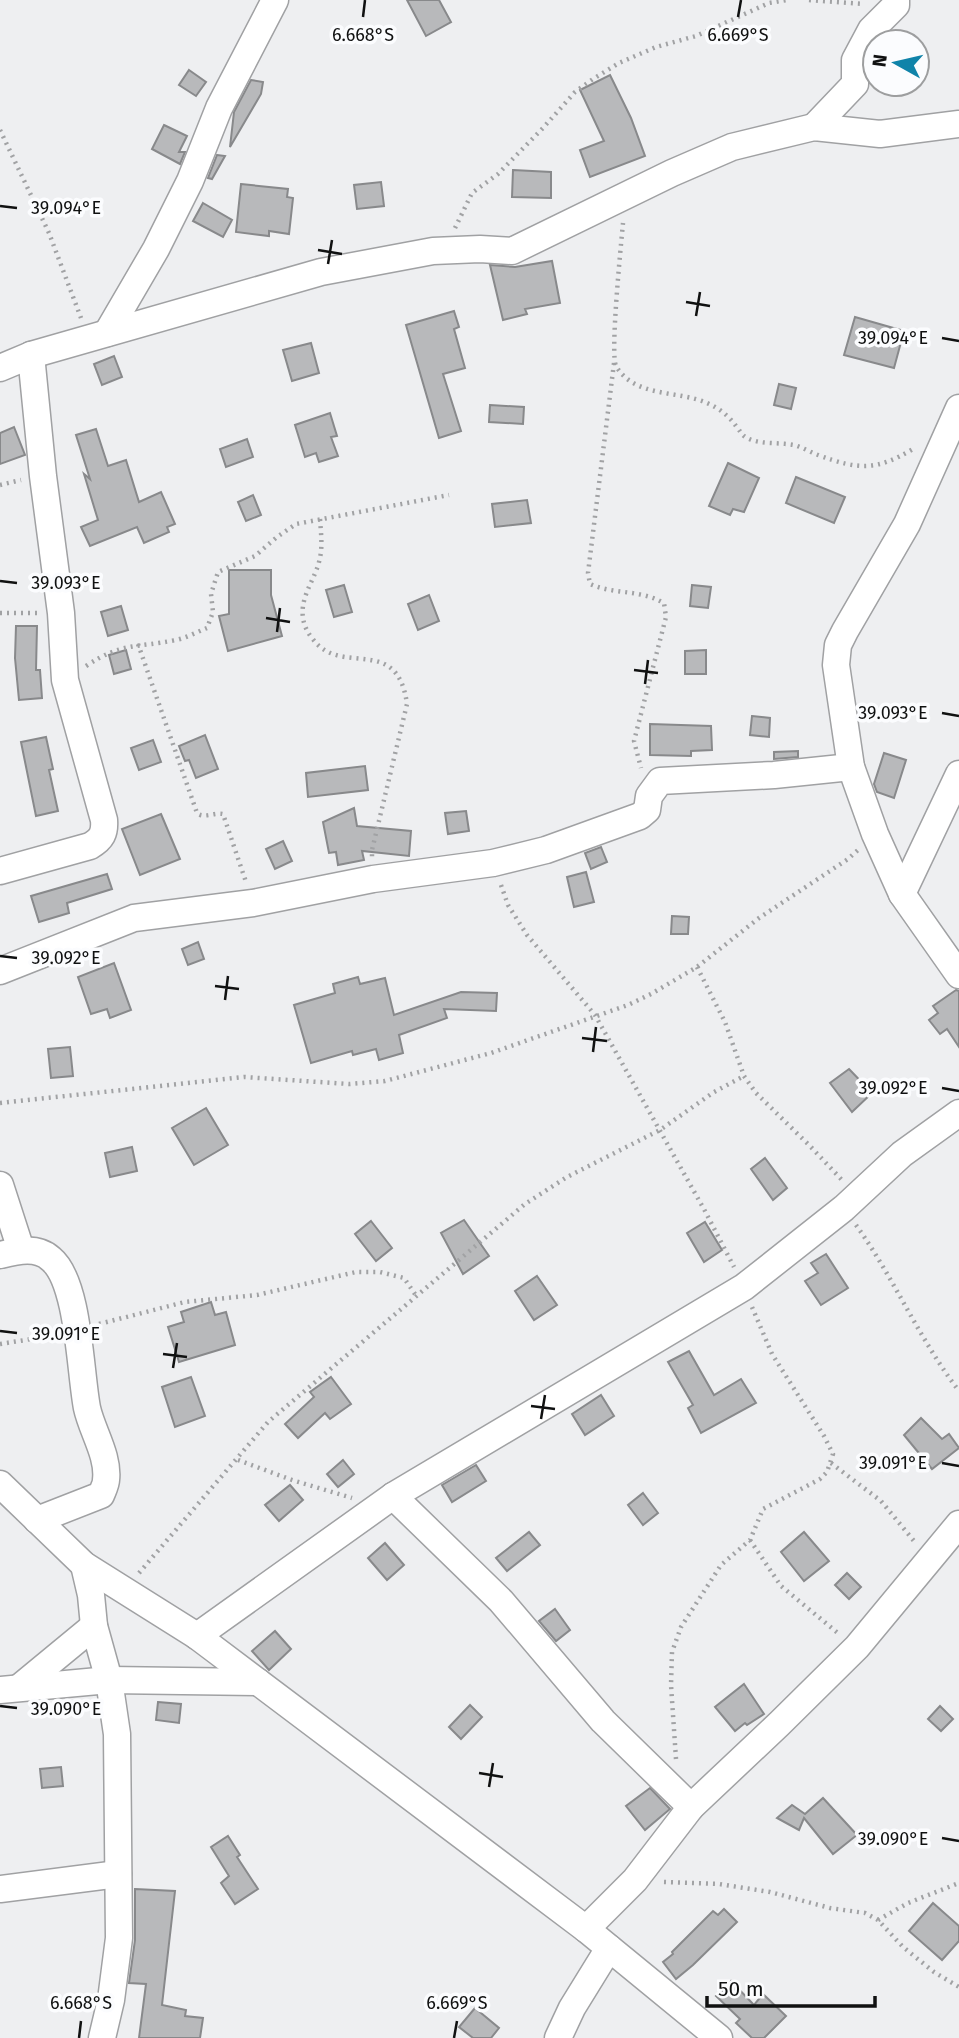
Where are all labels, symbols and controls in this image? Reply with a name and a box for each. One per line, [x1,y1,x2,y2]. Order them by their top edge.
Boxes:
text: 6.668°S [332,24,394,46]
text: 6.669°S [707,24,769,46]
north arrow [861,28,931,98]
text: N [867,53,892,69]
text: 39.094°E [31,197,101,219]
text: 39.094°E [858,327,928,349]
text: 39.093°E [31,572,101,594]
text: 39.093°E [858,702,928,724]
text: 39.092°E [31,947,101,969]
text: 39.092°E [858,1077,928,1099]
text: 39.091°E [32,1323,100,1345]
text: 39.091°E [859,1452,927,1474]
text: 39.090°E [31,1698,101,1720]
text: 39.090°E [858,1828,928,1850]
scale bar [707,1965,875,2009]
text: 50 m [718,1976,764,2002]
text: 6.668°S [50,1992,112,2014]
text: 6.669°S [426,1992,488,2014]

